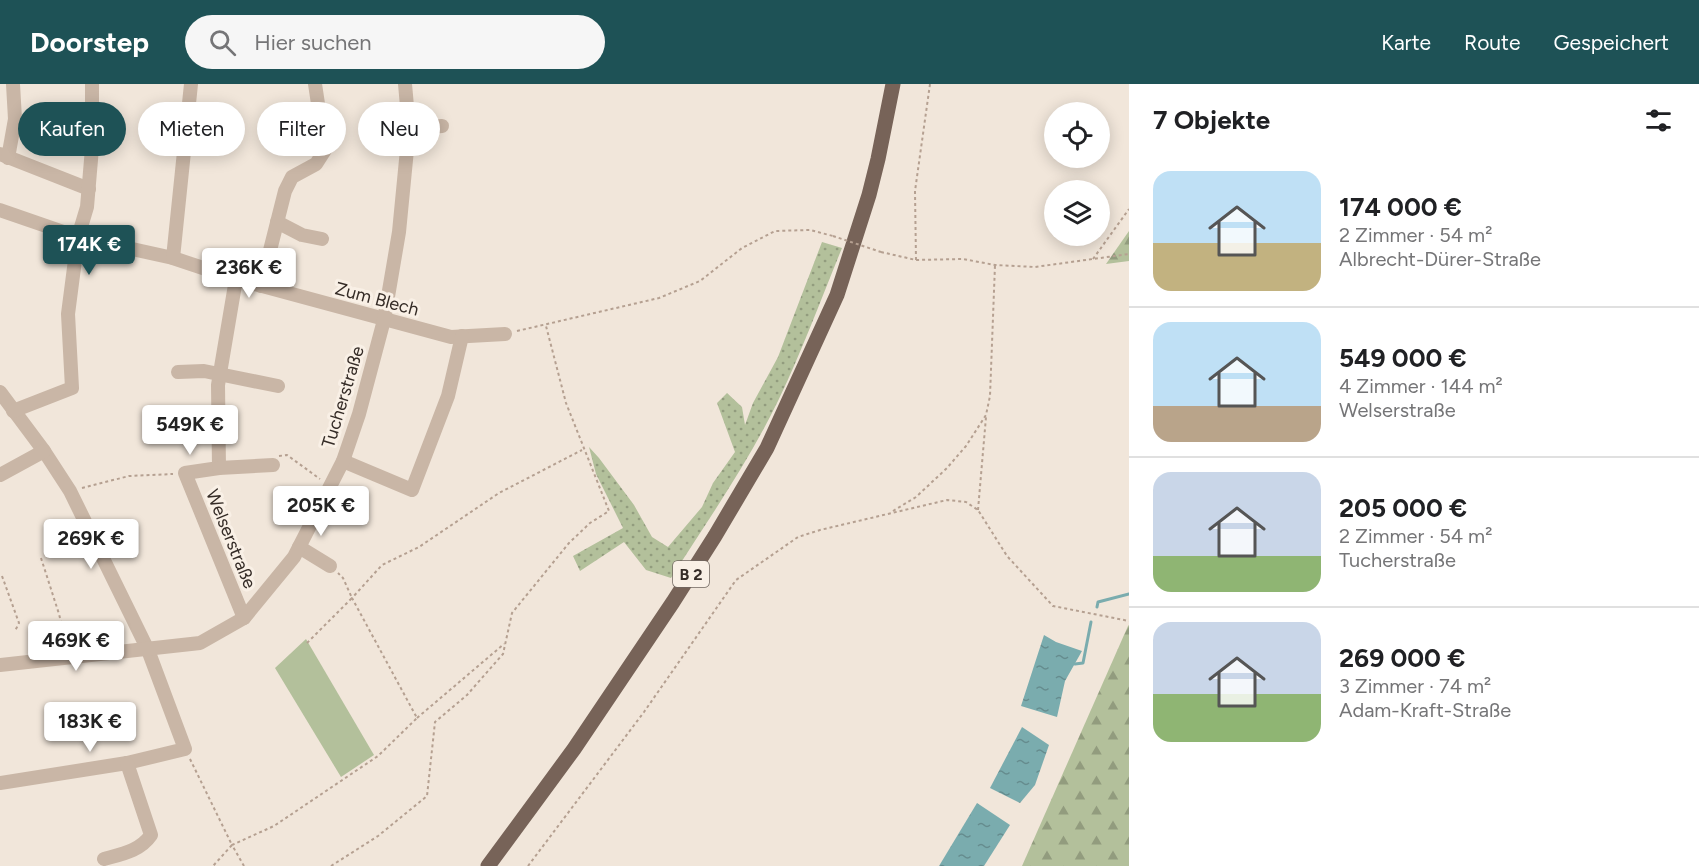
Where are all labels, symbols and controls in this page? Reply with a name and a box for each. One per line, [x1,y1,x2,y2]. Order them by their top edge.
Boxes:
search box [185,15,605,69]
text: Doorstep [30,25,149,59]
icon: search [206,26,239,59]
text: Hier suchen [254,29,372,56]
text: Karte [1381,30,1431,55]
text: Route [1464,30,1520,55]
text: Gespeichert [1553,30,1669,55]
chip: Kaufen [18,102,126,156]
chip: Mieten [138,102,245,156]
chip: Filter [257,102,346,156]
chip: Neu [358,102,440,156]
map controls [1044,102,1110,246]
button: locate [1044,102,1110,168]
text: 7 Objekte [1153,104,1270,136]
icon: filters [1642,104,1675,137]
button: layers [1044,180,1110,246]
text: 174 000 € [1339,191,1462,223]
icon: home [1201,195,1273,267]
text: 2 Zimmer · 54 m² [1339,223,1492,247]
pin: 174K € [40,225,138,276]
text: 174K € [57,232,121,256]
text: Albrecht-Dürer-Straße [1339,247,1541,271]
pin: 236K € [200,248,298,299]
text: 236K € [216,255,282,279]
street label: Zum Blech [333,277,421,321]
text: 549 000 € [1339,342,1467,374]
street label: Tucherstraße [317,343,369,451]
icon: home [1201,346,1273,418]
text: 4 Zimmer · 144 m² [1339,374,1503,398]
text: Welserstraße [1339,398,1456,422]
pin: 549K € [141,405,239,456]
text: 549K € [156,412,224,436]
street label: Welserstraße [201,486,261,592]
pin: 205K € [272,486,370,537]
text: 205 000 € [1339,492,1467,524]
text: 205K € [287,493,355,517]
icon: home [1201,496,1273,568]
pin: 269K € [42,519,140,570]
text: 2 Zimmer · 54 m² [1339,524,1492,548]
text: 269K € [58,526,124,550]
text: Tucherstraße [1339,548,1456,572]
road number: B 2 [673,561,709,587]
pin: 469K € [27,621,125,672]
text: 469K € [42,628,110,652]
text: 269 000 € [1339,642,1465,674]
icon: home [1201,646,1273,718]
text: 3 Zimmer · 74 m² [1339,674,1491,698]
text: Adam-Kraft-Straße [1339,698,1511,722]
pin: 183K € [41,702,139,753]
text: 183K € [58,709,122,733]

